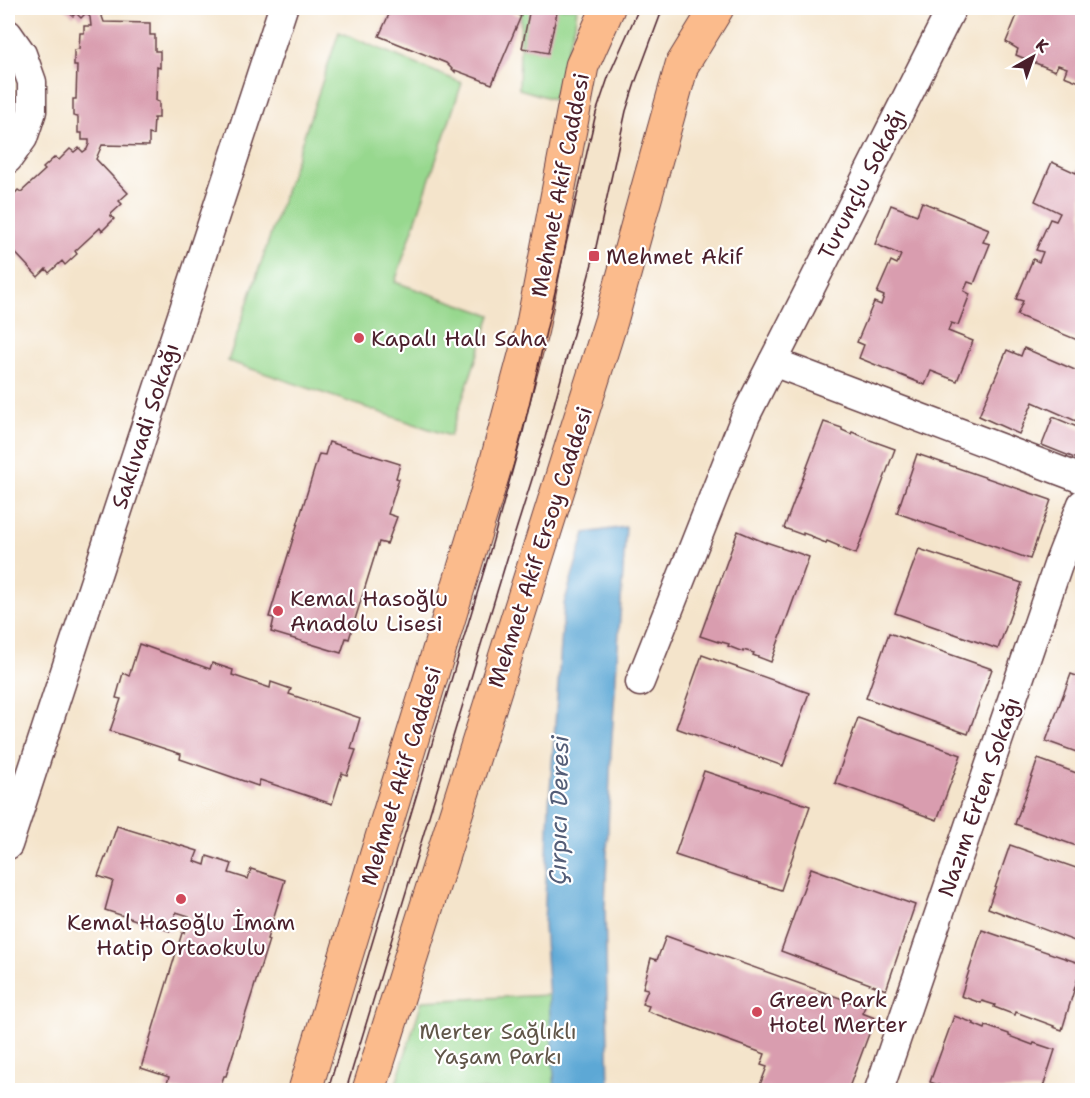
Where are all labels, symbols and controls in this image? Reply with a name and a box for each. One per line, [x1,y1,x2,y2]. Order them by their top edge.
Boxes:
north arrow [1003,27,1063,87]
text: K [1031,34,1053,57]
street label: Mehmet Akif Caddesi [524,71,596,299]
street label: Turunçlu Sokağı [811,103,913,265]
place label: Mehmet Akif [606,242,744,271]
marker: Mehmet Akif [587,249,601,263]
place label: Kapalı Halı Saha [371,324,547,353]
marker: Kapalı Halı Saha [352,331,366,345]
street label: Saklıvadi Sokağı [105,339,185,513]
street label: Mehmet Akif Ersoy Caddesi [481,403,599,691]
place label: Kemal Hasoğlu Anadolu Lisesi [290,584,448,638]
marker: Kemal Hasoğlu Anadolu Lisesi [271,604,285,618]
street label: Mehmet Akif Caddesi [354,663,448,889]
street label: Nazım Erten Sokağı [931,693,1027,901]
water label: Çırpıcı Deresi [542,734,576,885]
marker: Kemal Hasoğlu İmam Hatip Ortaokulu [174,892,188,906]
place label: Kemal Hasoğlu İmam Hatip Ortaokulu [67,908,295,962]
place label: Green Park Hotel Merter [769,985,908,1039]
marker: Green Park Hotel Merter [750,1005,764,1019]
park label: Merter Sağlıklı Yaşam Parkı [419,1017,577,1071]

